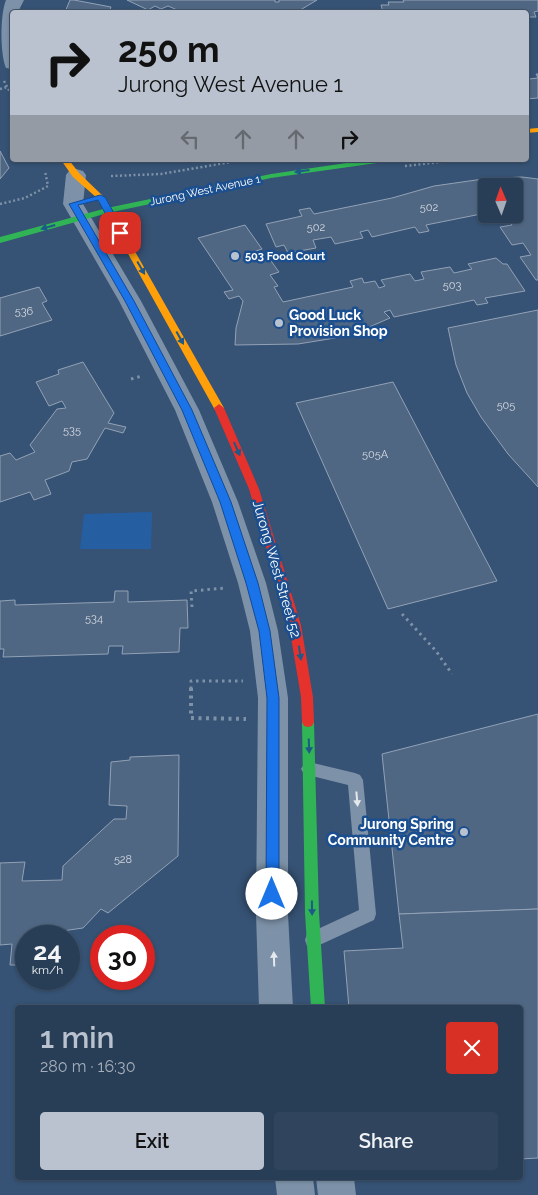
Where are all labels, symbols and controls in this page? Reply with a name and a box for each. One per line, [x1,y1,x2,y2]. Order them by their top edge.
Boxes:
text: 250 m [118,29,220,70]
icon: right [35,30,100,95]
text: Jurong West Avenue 1 [118,71,343,97]
icon: left [176,125,204,153]
icon: ahead [229,125,257,153]
icon: ahead [282,125,310,153]
icon: right [335,125,363,153]
one-way arrow [294,167,310,175]
street label: Jurong West Avenue 1 [149,172,262,209]
north arrow [478,178,522,222]
map controls [478,178,523,223]
house number: 502 [420,201,438,214]
pin [99,212,141,254]
icon: arrive [106,219,134,247]
house number: 502 [307,221,325,234]
one-way arrow [41,223,56,231]
marker: 503 Food Court [229,250,241,262]
place label: 503 Food Court [245,250,326,263]
one-way arrow [136,262,145,275]
house number: 503 [443,279,461,292]
house number: 536 [15,305,34,318]
place label: Good Luck Provision Shop [289,307,388,339]
marker: Good Luck Provision Shop [273,317,285,329]
one-way arrow [176,331,185,345]
house number: 505 [497,399,515,412]
house number: 535 [63,424,81,437]
one-way arrow [233,442,241,456]
house number: 505A [362,448,389,461]
street label: Jurong West Street 52 [250,498,304,640]
house number: 534 [85,612,103,625]
one-way arrow [296,646,304,662]
one-way arrow [305,738,313,754]
one-way arrow [353,791,361,807]
place label: Jurong Spring Community Centre [328,816,455,848]
marker: Jurong Spring Community Centre [458,826,470,838]
house number: 528 [114,853,132,866]
position arrow [245,867,297,919]
one-way arrow [308,901,316,917]
speed limit sign: 30 [90,925,155,990]
text: 24 [33,936,62,966]
one-way arrow [270,951,278,967]
text: km/h [32,963,63,977]
text: 1 min [40,1020,115,1055]
button: close [446,1022,498,1074]
text: 280 m · 16:30 [40,1057,135,1076]
button: Exit [40,1112,264,1170]
button: Share [274,1112,498,1170]

